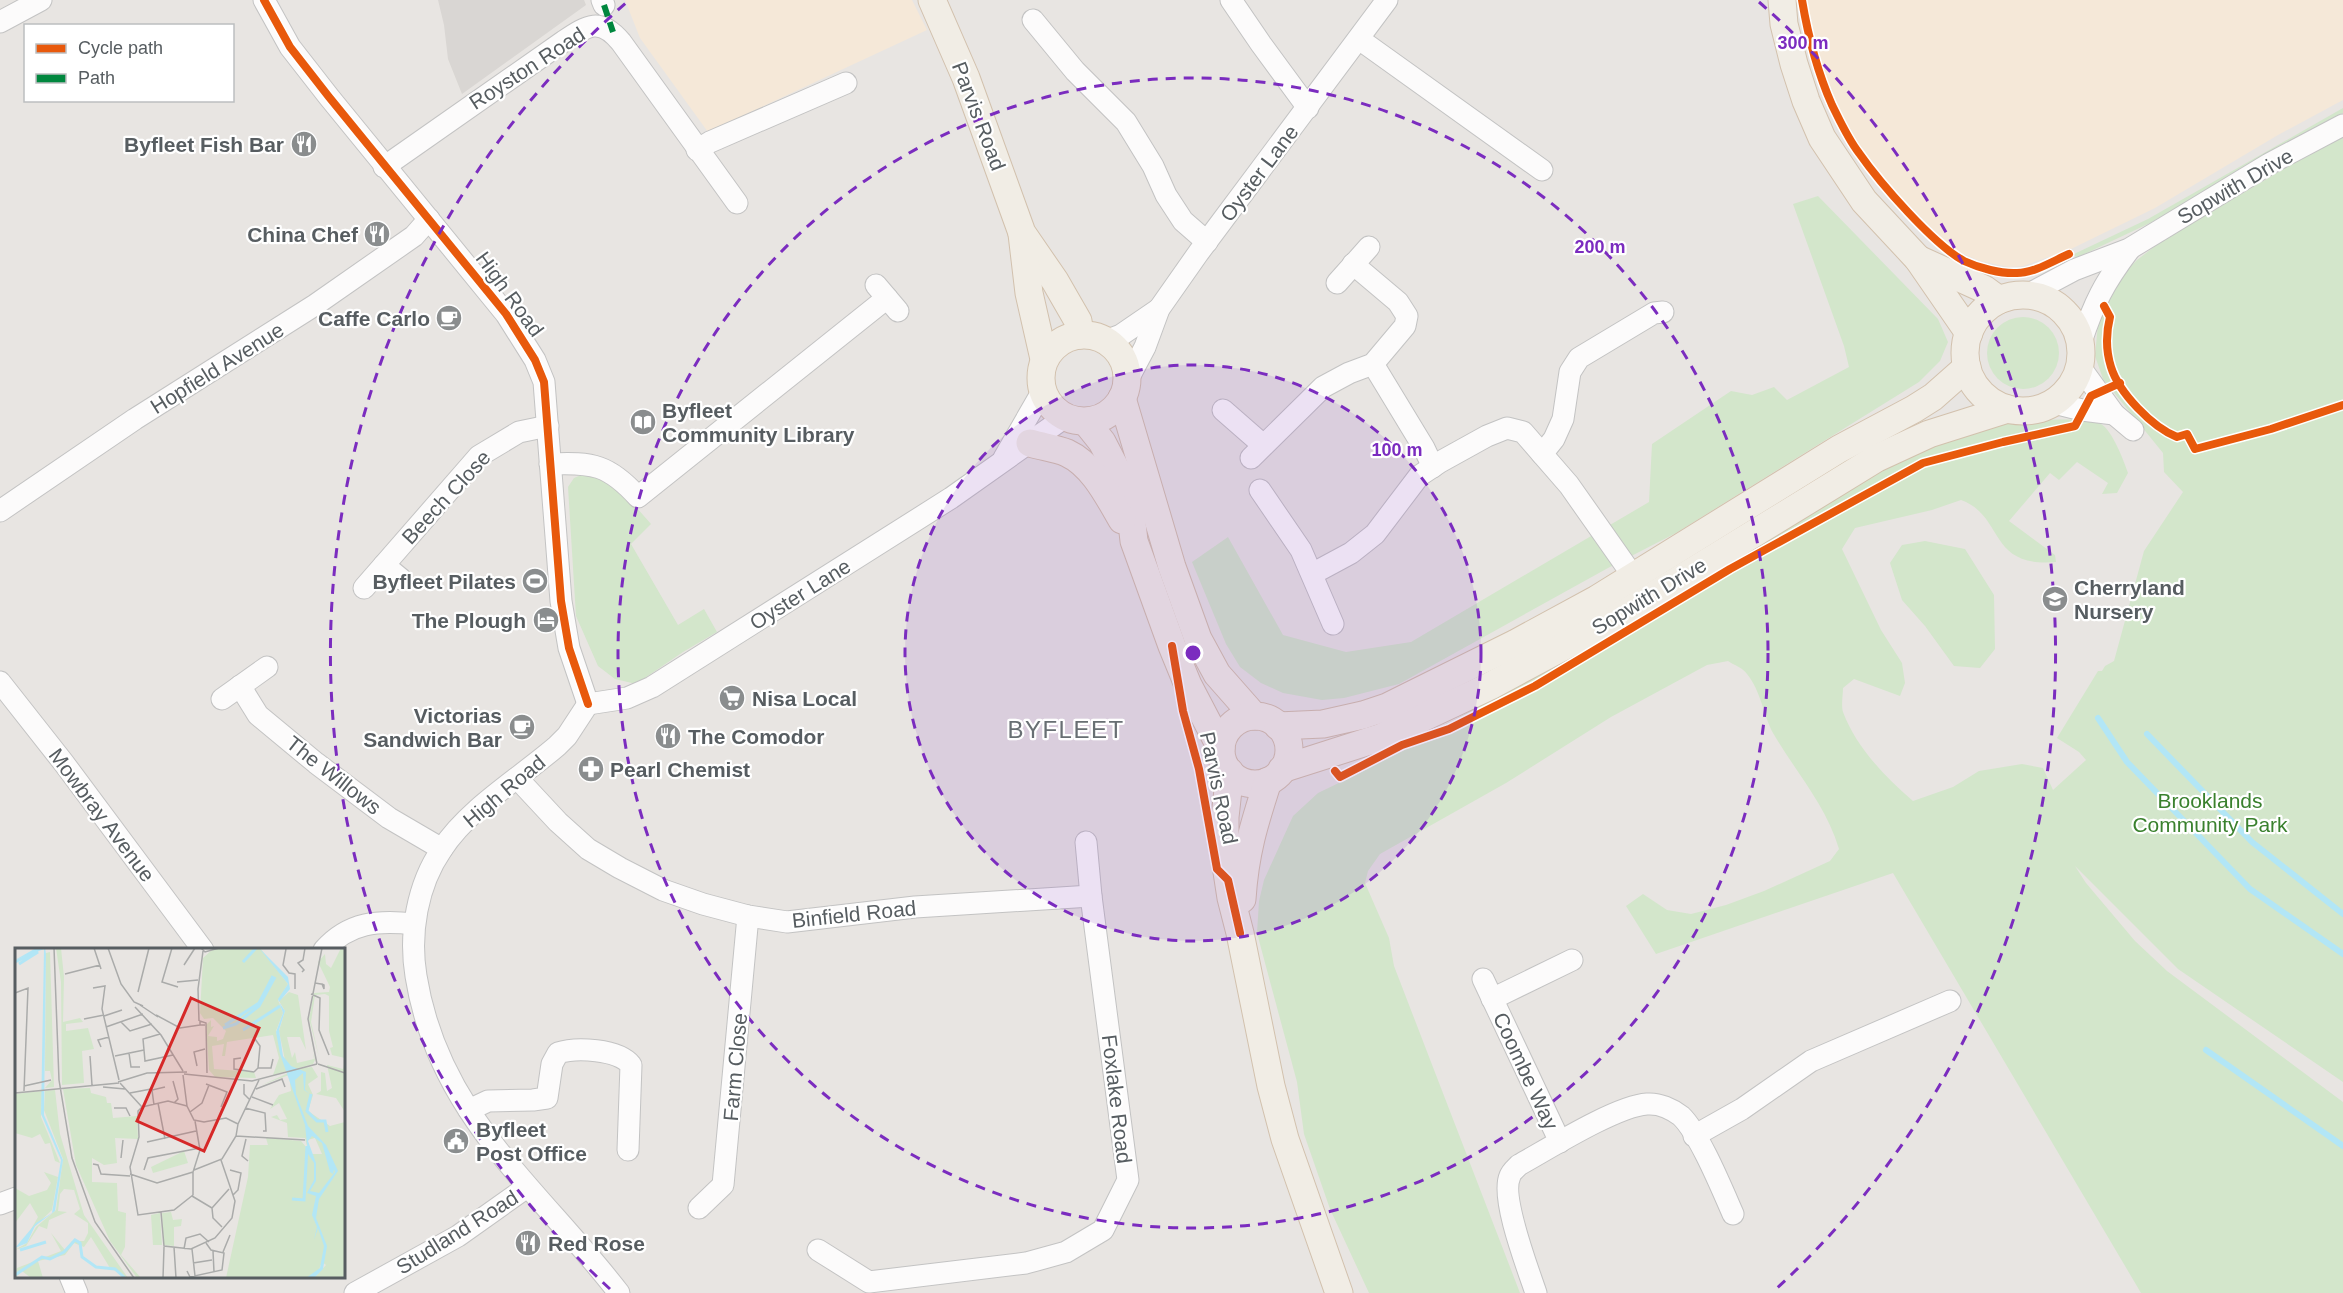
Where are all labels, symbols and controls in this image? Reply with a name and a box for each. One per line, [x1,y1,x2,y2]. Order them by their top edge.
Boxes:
street label: Royston Road [465,22,589,114]
legend [24,24,234,102]
text: 300 m [1777,33,1829,53]
text: Cycle path [78,38,163,58]
street label: Parvis Road [948,58,1010,174]
text: Path [78,68,115,88]
street label: Oyster Lane [1215,120,1303,226]
restaurant icon: Byfleet Fish Bar [289,129,319,159]
place label: Byfleet Fish Bar [124,133,284,156]
street label: Sopwith Drive [2173,144,2297,228]
restaurant icon: China Chef [362,219,392,249]
place label: China Chef [247,223,359,246]
text: 200 m [1574,237,1626,257]
street label: High Road [472,247,548,341]
cafe icon: Caffe Carlo [434,303,464,333]
place label: Caffe Carlo [318,307,430,330]
street label: Hopfield Avenue [146,318,288,418]
place label: Byfleet Community Library [662,399,855,446]
library icon: Byfleet Community Library [628,407,658,437]
text: 100 m [1371,440,1423,460]
street label: Beech Close [397,446,495,548]
street label: Sopwith Drive [1588,553,1710,639]
street label: Oyster Lane [745,554,855,634]
sports icon: Byfleet Pilates [520,566,550,596]
place label: Byfleet Pilates [372,570,516,593]
place label: Cherryland Nursery [2074,576,2185,623]
school or university icon: Cherryland Nursery [2040,584,2070,614]
hotel icon: The Plough [531,605,561,635]
place label: The Plough [412,609,526,632]
centre of rings [1183,643,1203,663]
supermarket icon: Nisa Local [717,683,747,713]
place label: Nisa Local [752,687,857,710]
place label: Victorias Sandwich Bar [363,704,502,751]
cafe icon: Victorias Sandwich Bar [507,712,537,742]
district label: BYFLEET [1007,716,1125,743]
restaurant icon: The Comodor [653,721,683,751]
place label: The Comodor [688,725,825,748]
street label: Parvis Road [1196,730,1242,846]
street label: The Willows [282,731,386,819]
street label: Mowbray Avenue [44,744,160,886]
street label: High Road [459,750,549,832]
pharmacy icon: Pearl Chemist [576,754,606,784]
place label: Pearl Chemist [610,758,750,781]
park label: Brooklands Community Park [2132,789,2288,836]
street label: Binfield Road [791,896,917,932]
inset map [15,948,345,1278]
street label: Coombe Way [1489,1009,1563,1134]
street label: Farm Close [719,1012,751,1122]
street label: Foxlake Road [1098,1033,1136,1165]
place label: Byfleet Post Office [476,1118,587,1165]
public building icon: Byfleet Post Office [441,1126,471,1156]
street label: Studland Road [392,1185,522,1279]
restaurant icon: Red Rose [513,1228,543,1258]
place label: Red Rose [548,1232,645,1255]

